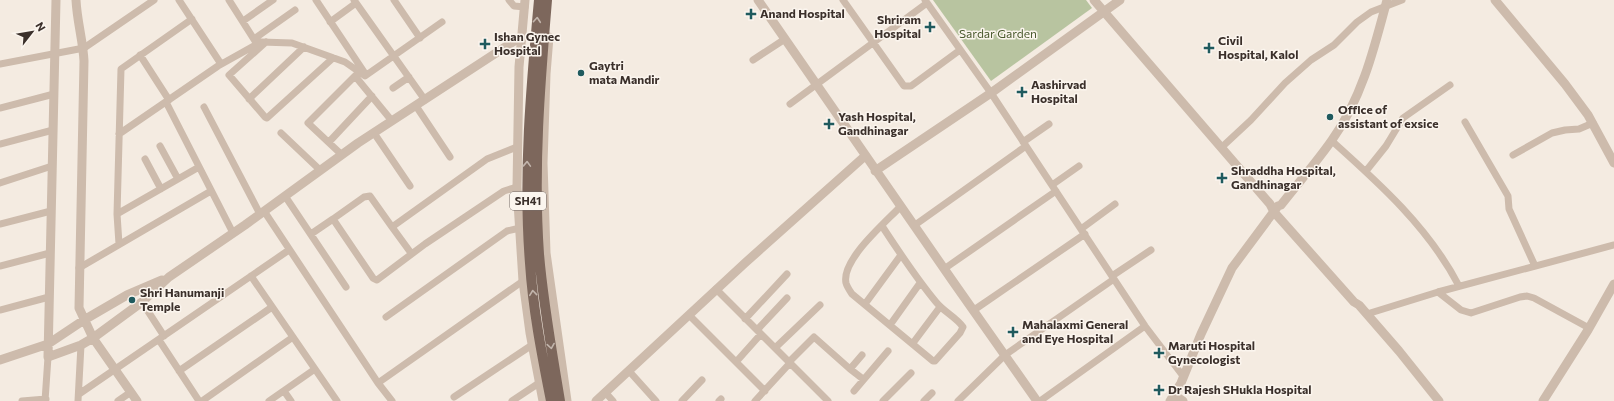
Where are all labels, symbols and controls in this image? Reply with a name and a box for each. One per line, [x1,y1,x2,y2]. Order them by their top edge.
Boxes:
place label: Anand Hospital [760,6,845,20]
marker: Anand Hospital [745,8,757,20]
north arrow [12,12,52,52]
place label: Shriram Hospital [874,12,921,40]
one-way arrow [532,17,541,23]
text: N [33,20,49,33]
marker: Shriram Hospital [924,21,936,33]
park label: Sardar Garden [959,26,1037,40]
place label: Ishan Gynec Hospital [494,29,560,57]
place label: Civil Hospital, Kalol [1218,33,1298,61]
marker: Ishan Gynec Hospital [479,38,491,50]
marker: Civil Hospital, Kalol [1203,42,1215,54]
place label: Gaytri mata Mandir [589,58,660,86]
marker: Gaytri mata Mandir [576,68,586,78]
place label: Aashirvad Hospital [1031,77,1086,105]
marker: Aashirvad Hospital [1016,86,1028,98]
place label: Office of assistant of exsice [1338,102,1439,130]
place label: Yash Hospital, Gandhinagar [838,109,916,137]
marker: Office of assistant of exsice [1325,112,1335,122]
marker: Yash Hospital, Gandhinagar [823,118,835,130]
one-way arrow [523,161,532,167]
place label: Shraddha Hospital, Gandhinagar [1231,163,1336,191]
marker: Shraddha Hospital, Gandhinagar [1216,172,1228,184]
road number: SH41 [510,192,546,210]
place label: Shri Hanumanji Temple [140,285,224,313]
one-way arrow [529,290,538,297]
marker: Shri Hanumanji Temple [127,295,137,305]
place label: Mahalaxmi General and Eye Hospital [1022,317,1128,345]
marker: Mahalaxmi General and Eye Hospital [1007,326,1019,338]
place label: Maruti Hospital Gynecologist [1168,338,1255,366]
one-way arrow [546,343,554,349]
marker: Maruti Hospital Gynecologist [1153,347,1165,359]
place label: Dr Rajesh SHukla Hospital [1168,382,1312,396]
marker: Dr Rajesh SHukla Hospital [1153,384,1165,396]

